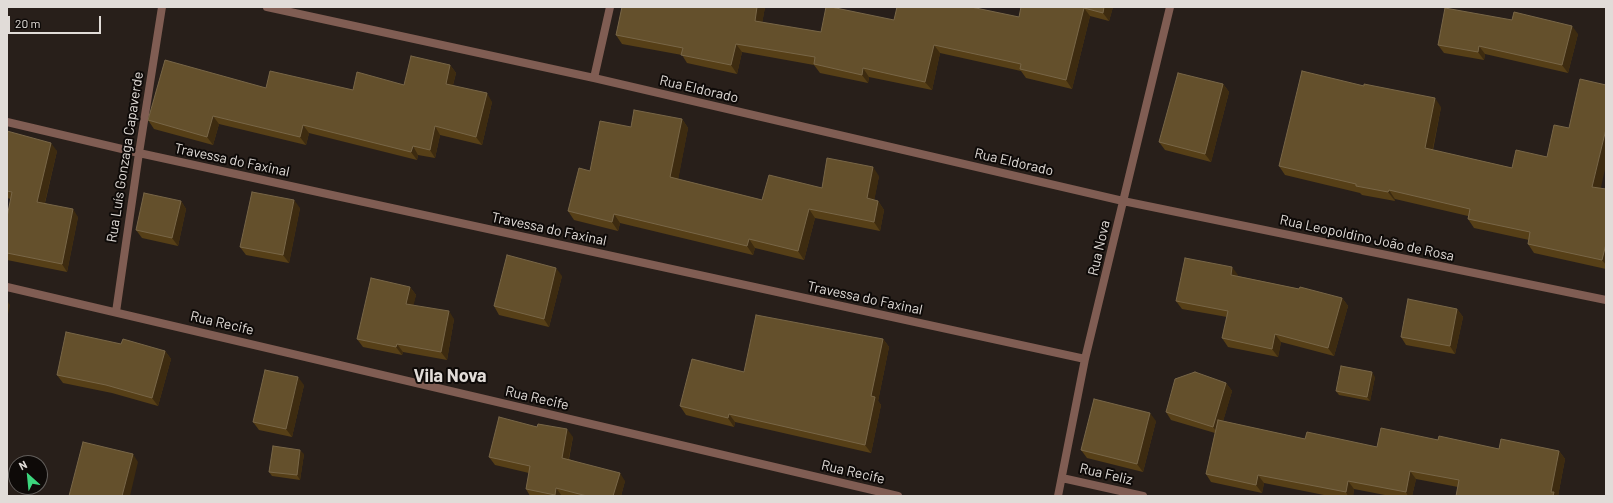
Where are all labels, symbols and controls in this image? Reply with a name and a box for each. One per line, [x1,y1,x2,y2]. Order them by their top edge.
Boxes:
scale bar [10,8,103,34]
text: 20 m [15,16,41,30]
street label: Rua Luís Gonzaga Capaverde [103,70,147,244]
street label: Rua Eldorado [658,72,740,106]
street label: Travessa do Faxinal [173,140,291,180]
street label: Rua Eldorado [973,145,1055,179]
street label: Travessa do Faxinal [490,209,608,249]
street label: Rua Leopoldino João de Rosa [1278,211,1456,265]
street label: Rua Nova [1084,219,1114,277]
street label: Travessa do Faxinal [806,278,924,318]
street label: Rua Recife [189,308,255,338]
district label: Vila Nova [413,365,487,387]
street label: Rua Recife [504,383,570,413]
north arrow [8,455,48,495]
text: N [17,457,29,472]
street label: Rua Recife [820,457,886,487]
street label: Rua Feliz [1078,460,1134,488]

